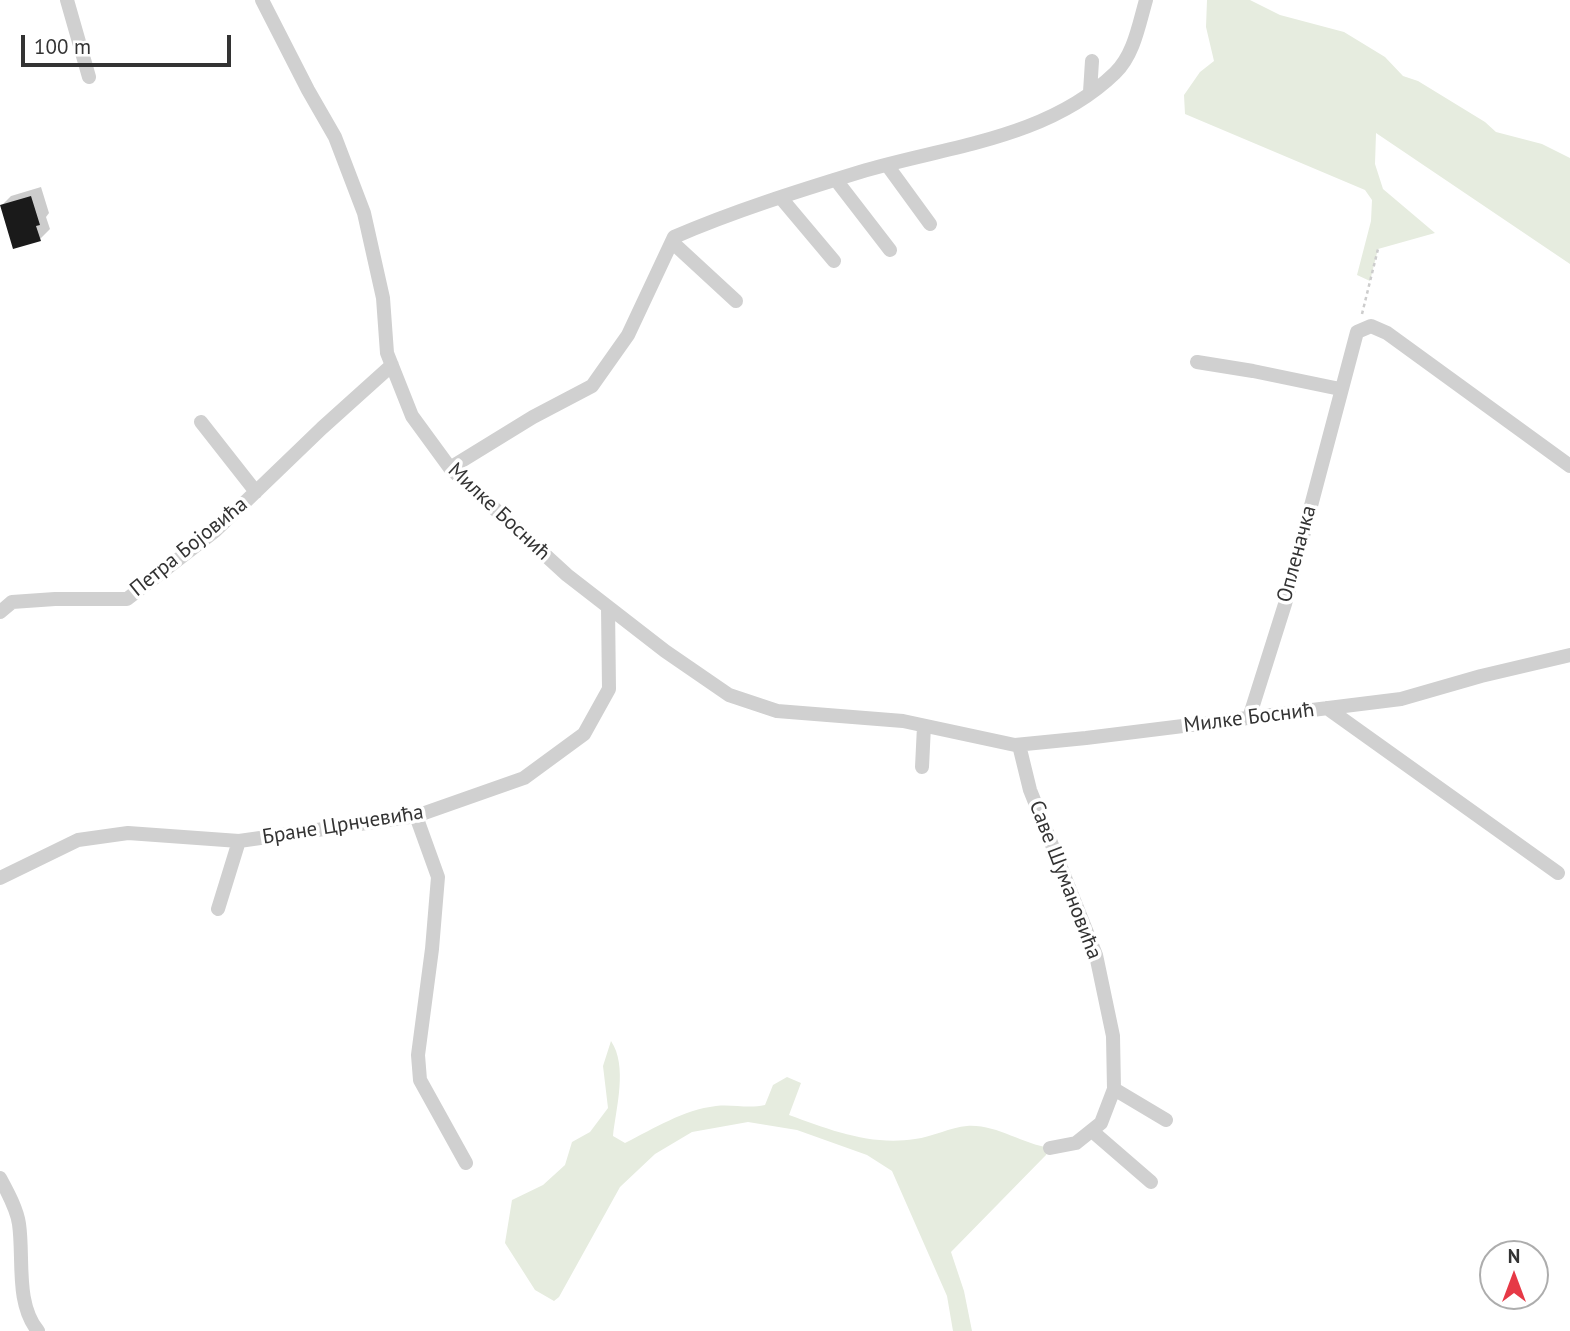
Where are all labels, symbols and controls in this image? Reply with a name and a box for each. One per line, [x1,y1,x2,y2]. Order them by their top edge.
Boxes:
scale bar [24,21,234,65]
text: 100 m [34,33,91,60]
street label: Милке Боснић [442,458,556,566]
street label: Петра Бојовића [125,492,253,602]
street label: Опленачка [1272,503,1322,605]
street label: Милке Боснић [1182,697,1316,739]
street label: Саве Шумановића [1023,797,1107,963]
street label: Бране Црнчевића [261,800,425,850]
north arrow [1479,1240,1549,1310]
text: N [1508,1244,1520,1268]

